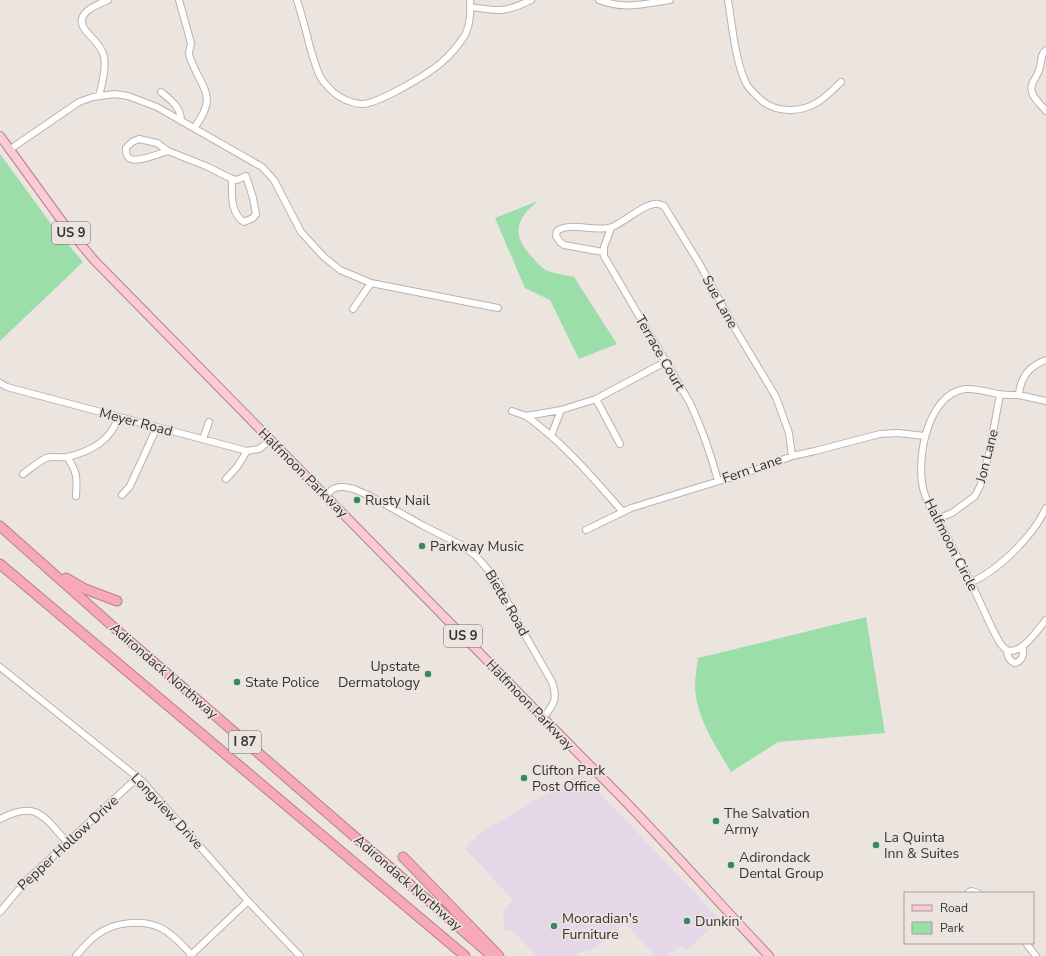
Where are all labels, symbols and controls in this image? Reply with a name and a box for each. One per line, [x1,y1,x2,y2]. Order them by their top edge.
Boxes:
road number: US 9 [52,222,90,244]
street label: Sue Lane [698,272,742,332]
street label: Terrace Court [631,312,689,394]
street label: Meyer Road [97,403,175,441]
street label: Halfmoon Parkway [254,424,353,523]
street label: Jon Lane [971,427,1003,486]
street label: Fern Lane [720,450,784,488]
place label: Rusty Nail [365,491,431,510]
marker: Rusty Nail [352,495,362,505]
street label: Halfmoon Circle [919,495,983,595]
place label: Parkway Music [430,537,524,556]
marker: Parkway Music [417,541,427,551]
street label: Biette Road [480,566,534,640]
street label: Adirondack Northway [106,619,223,724]
road number: US 9 [444,625,482,647]
street label: Halfmoon Parkway [482,655,579,755]
place label: Upstate Dermatology [338,657,421,692]
marker: Upstate Dermatology [423,669,433,679]
place label: State Police [245,673,319,692]
marker: State Police [232,677,242,687]
road number: I 87 [229,731,261,753]
place label: Clifton Park Post Office [532,761,606,796]
street label: Longview Drive [127,769,207,853]
marker: Clifton Park Post Office [519,773,529,783]
street label: Pepper Hollow Drive [14,791,122,895]
place label: The Salvation Army [724,804,810,839]
marker: The Salvation Army [711,816,721,826]
place label: La Quinta Inn & Suites [884,828,959,863]
street label: Adirondack Northway [350,831,467,936]
marker: La Quinta Inn & Suites [871,840,881,850]
place label: Adirondack Dental Group [739,848,824,883]
marker: Adirondack Dental Group [726,860,736,870]
legend [904,892,1034,944]
text: Road [940,900,968,916]
place label: Mooradian's Furniture [562,909,639,944]
place label: Dunkin' [695,912,743,931]
marker: Dunkin' [682,916,692,926]
text: Park [940,920,965,936]
marker: Mooradian's Furniture [549,921,559,931]

